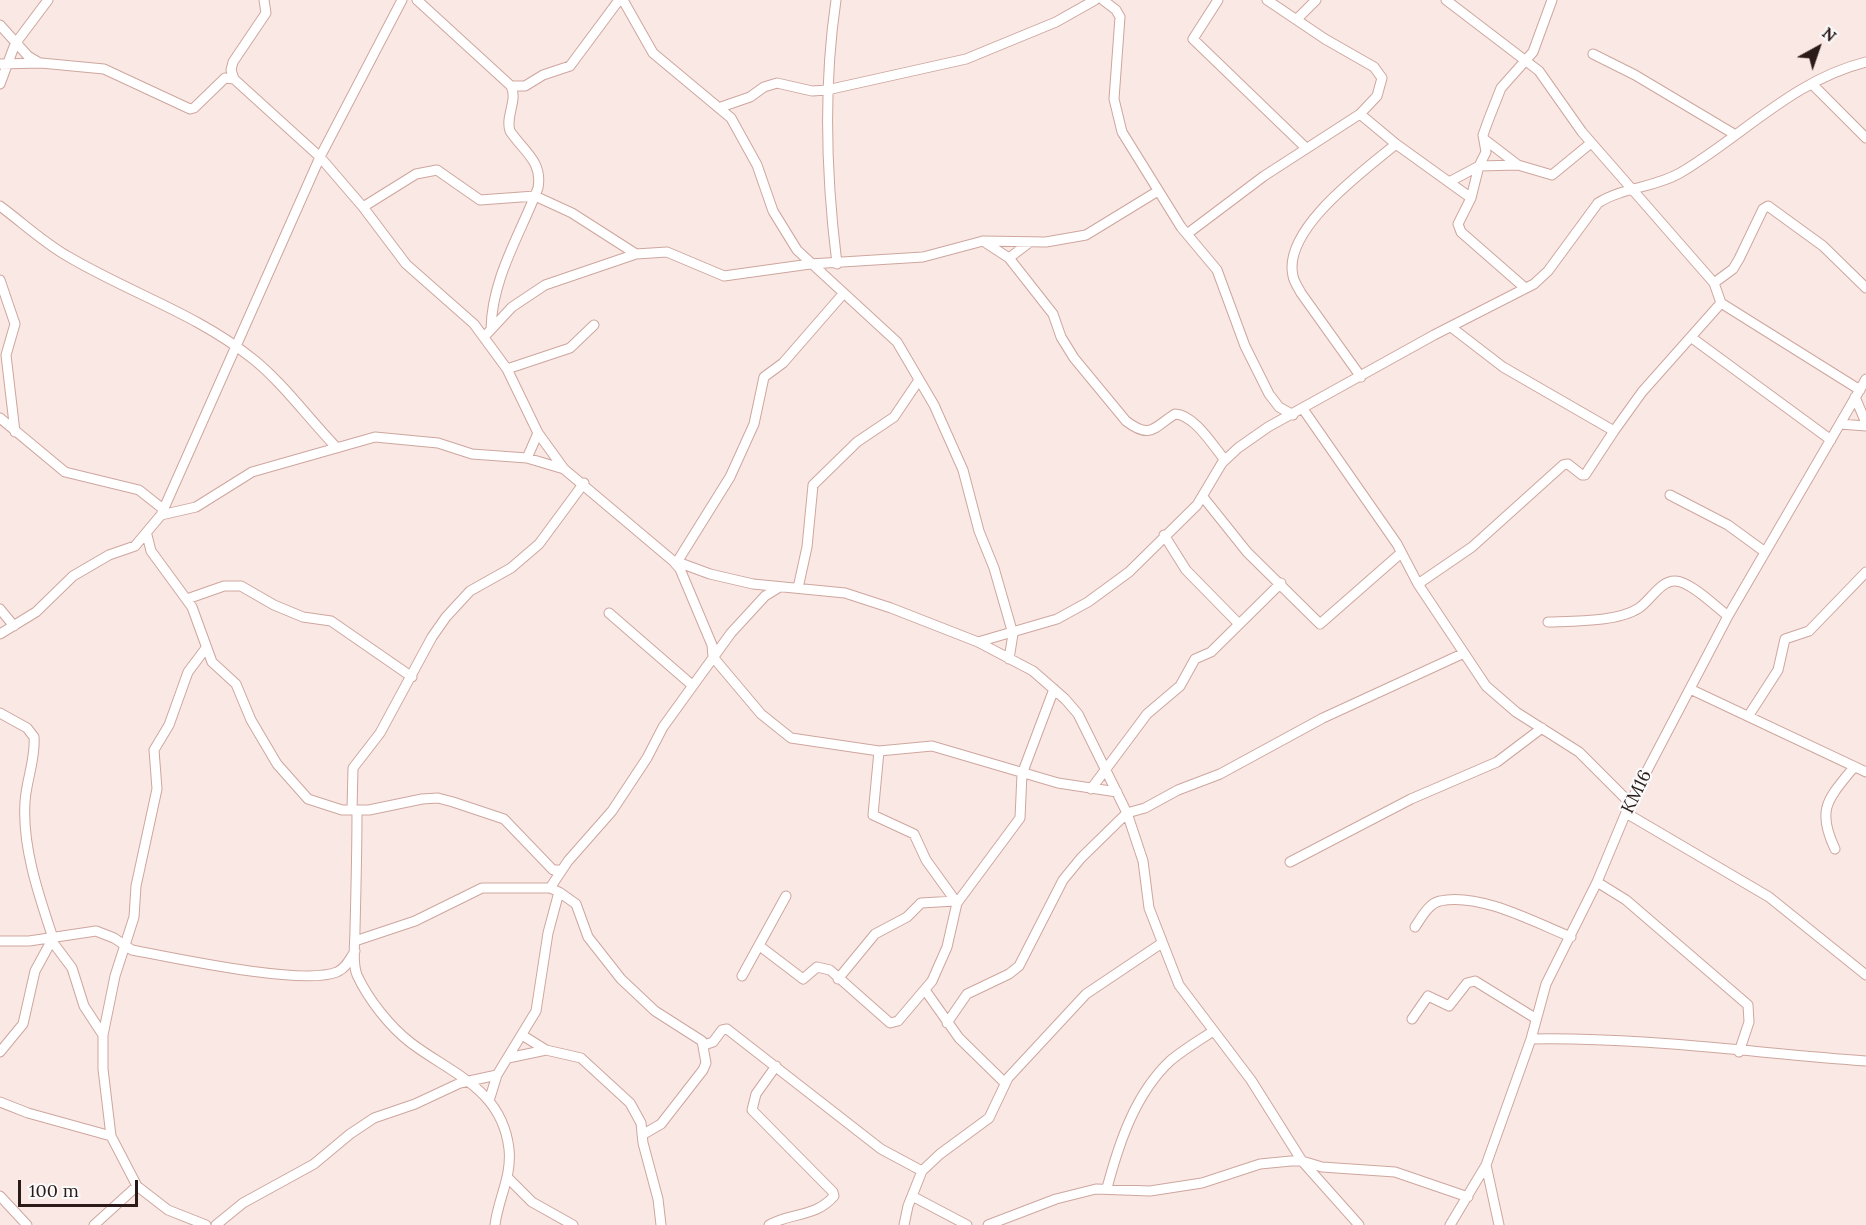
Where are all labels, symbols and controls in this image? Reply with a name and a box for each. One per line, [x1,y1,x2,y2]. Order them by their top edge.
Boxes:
north arrow [1788,18,1848,78]
text: N [1818,23,1841,46]
street label: KM16 [1617,767,1657,817]
scale bar [21,1168,141,1206]
text: 100 m [29,1179,79,1202]

